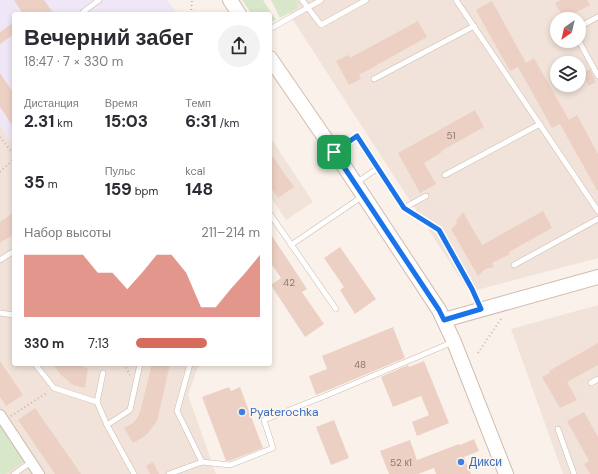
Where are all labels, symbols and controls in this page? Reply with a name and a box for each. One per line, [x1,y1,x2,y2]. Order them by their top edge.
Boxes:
north arrow [550,12,586,48]
map controls [550,12,586,92]
text: Вечерний забег [24,23,193,52]
button: share [218,25,260,67]
text: 18:47 · 7 × 330 m [24,53,123,70]
button: layers [550,56,586,92]
text: Дистанция [24,96,79,110]
text: Время [105,96,138,110]
text: Темп [185,96,211,110]
text: 2.31 [24,110,54,132]
text: 15:03 [105,110,148,132]
text: 6:31 [185,110,217,132]
text: km [54,116,73,130]
text: /km [217,116,239,130]
house number: 51 [446,129,456,142]
pin [317,135,351,169]
icon: arrive [323,141,345,163]
text: Пульс [105,164,135,178]
text: kcal [185,164,205,178]
text: 35 [24,171,45,193]
text: m [45,177,58,191]
text: 159 [105,178,132,200]
text: 148 [185,178,213,200]
text: bpm [132,184,158,198]
text: Набор высоты [24,224,111,241]
text: 211–214 m [201,224,260,241]
house number: 42 [283,276,295,289]
text: 330 m [24,335,64,352]
text: 7:13 [88,335,109,352]
house number: 48 [354,358,366,371]
place label: Pyaterochka [250,404,319,420]
marker: Pyaterochka [237,407,247,417]
place label: Дикси [469,454,502,470]
house number: 52 к1 [390,456,412,469]
marker: Дикси [456,457,466,467]

